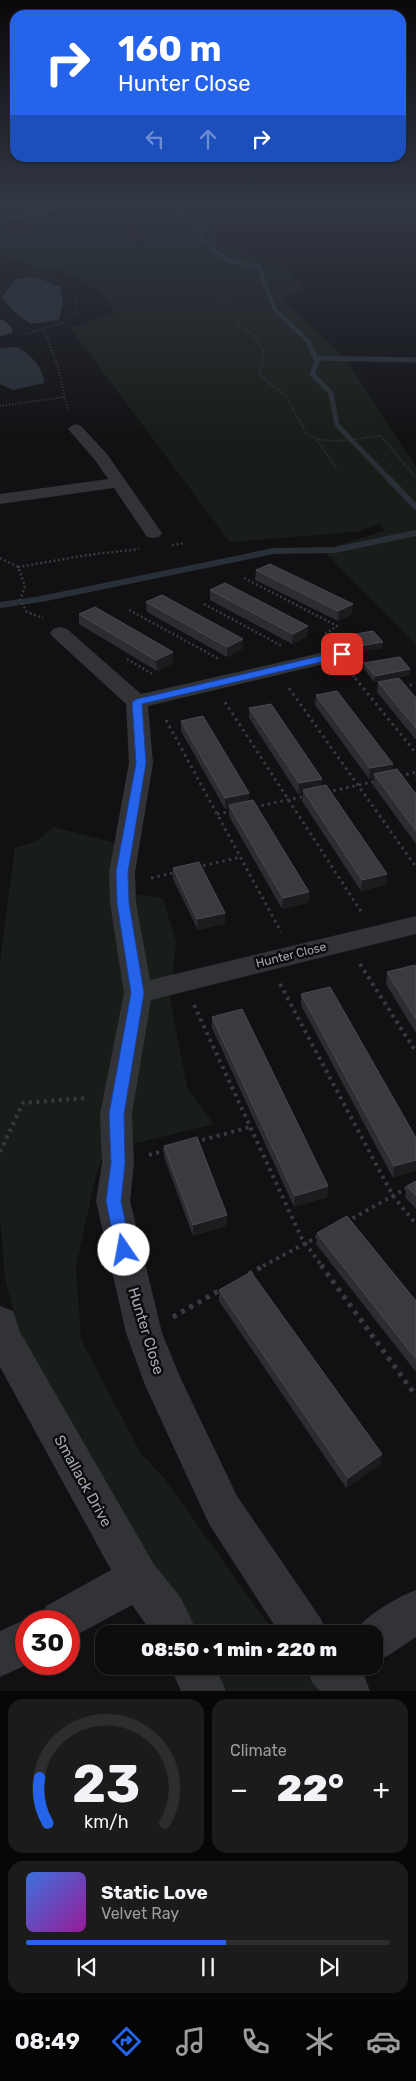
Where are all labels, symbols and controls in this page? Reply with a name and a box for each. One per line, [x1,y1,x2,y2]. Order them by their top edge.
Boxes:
text: 160 m [118,28,222,70]
icon: right [35,30,100,95]
text: Hunter Close [118,70,250,97]
icon: left [141,125,169,153]
icon: ahead [194,125,222,153]
icon: right [247,125,275,153]
pin [321,633,363,675]
icon: arrive [328,640,356,668]
street label: Hunter Close [254,939,328,971]
position arrow [97,1223,149,1275]
street label: Hunter Close [124,1285,168,1377]
street label: Smallack Drive [50,1432,116,1530]
speed limit sign: 30 [15,1610,80,1675]
text: 08:50 · 1 min · 220 m [141,1638,337,1661]
text: Climate [230,1741,287,1760]
text: 23 [72,1753,140,1815]
text: 22° [277,1765,344,1811]
text: − [230,1773,248,1806]
text: + [373,1773,390,1806]
text: km/h [84,1811,128,1832]
text: Static Love [101,1881,208,1904]
text: Velvet Ray [101,1904,179,1923]
icon: previous [73,1953,101,1981]
icon: pause [194,1953,222,1981]
icon: next [315,1953,343,1981]
icon: directions [109,2024,144,2059]
icon: music [173,2024,208,2059]
icon: phone [238,2024,273,2059]
icon: climate [302,2024,337,2059]
icon: car [366,2024,401,2059]
text: 08:49 [15,2028,80,2055]

